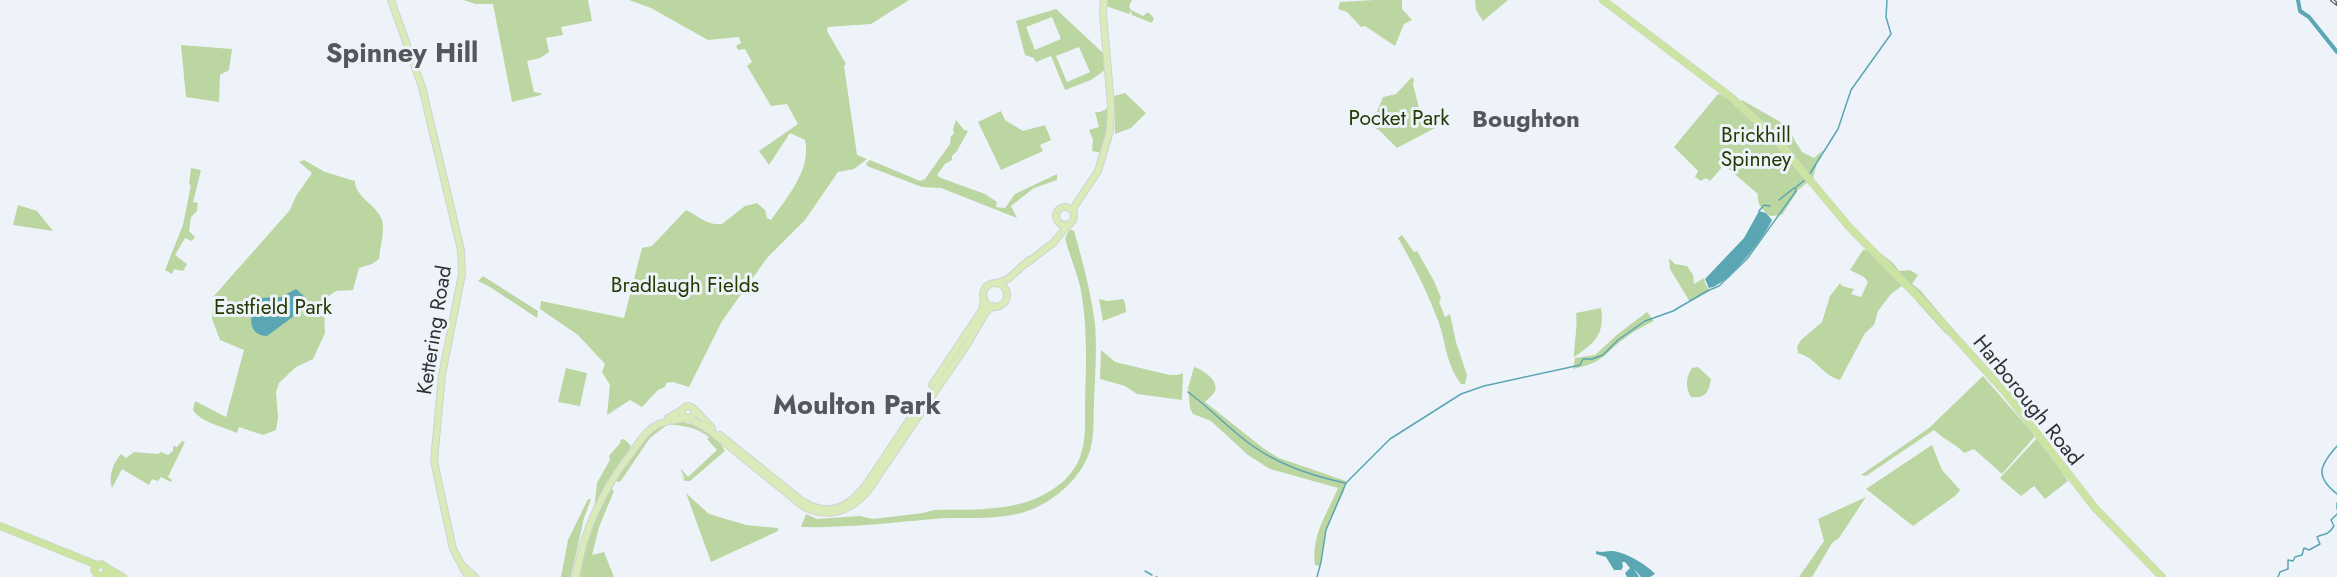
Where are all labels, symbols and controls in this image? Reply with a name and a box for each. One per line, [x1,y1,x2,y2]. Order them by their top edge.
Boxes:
district label: Spinney Hill [326,33,478,72]
district label: Boughton [1472,101,1580,136]
park label: Pocket Park [1349,103,1450,133]
park label: Brickhill Spinney [1721,120,1792,174]
street label: Kettering Road [409,263,459,397]
park label: Bradlaugh Fields [611,270,759,300]
park label: Eastfield Park [214,292,333,322]
street label: Harborough Road [1966,328,2090,472]
district label: Moulton Park [773,385,942,424]

